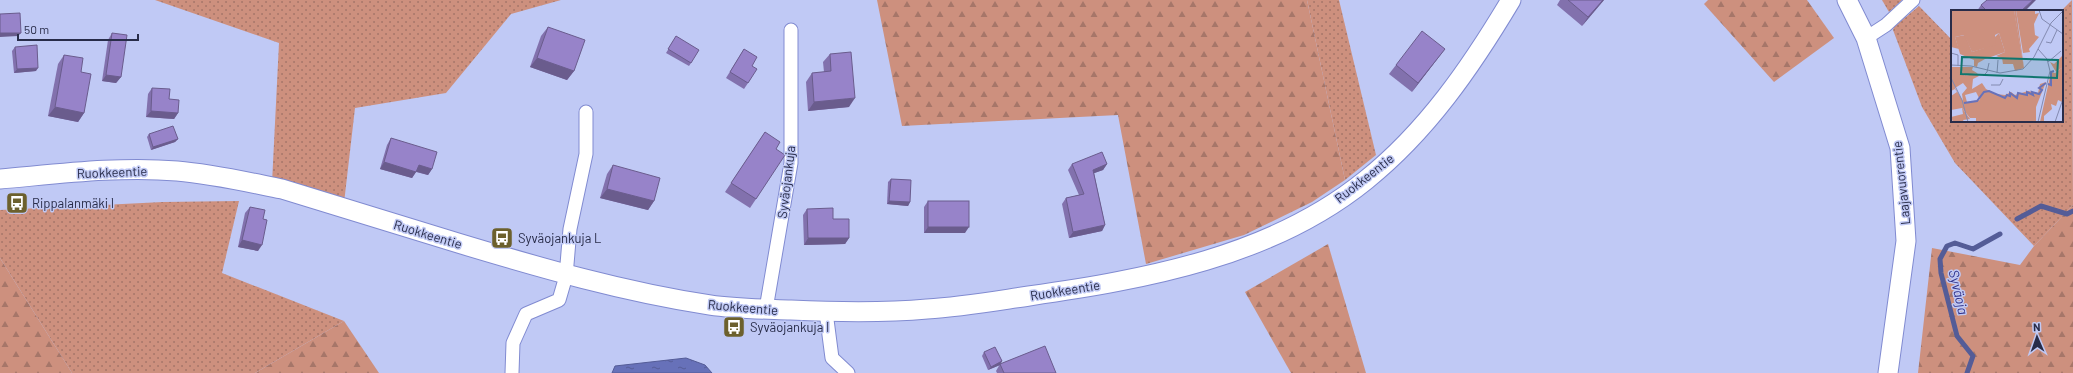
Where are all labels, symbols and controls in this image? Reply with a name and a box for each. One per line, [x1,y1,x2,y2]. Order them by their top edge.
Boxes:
inset map [1951,10,2063,122]
scale bar [18,16,138,42]
text: 50 m [24,22,49,36]
street label: Laajavuorentie [1889,140,1913,226]
street label: Syväojankuja [774,145,798,219]
street label: Ruokkeentie [1331,150,1397,206]
street label: Ruokkeentie [76,163,148,181]
bus stop icon: Rippalanmäki I [4,190,30,216]
place label: Rippalanmäki I [32,195,114,211]
street label: Ruokkeentie [392,216,464,252]
bus stop icon: Syväojankuja L [489,225,515,251]
place label: Syväojankuja L [518,230,601,246]
water label: Syväoja [1946,268,1972,316]
street label: Ruokkeentie [1029,277,1101,303]
street label: Ruokkeentie [707,296,779,318]
bus stop icon: Syväojankuja I [721,314,747,340]
north arrow [2017,317,2057,357]
place label: Syväojankuja I [750,319,829,335]
text: N [2033,320,2041,333]

